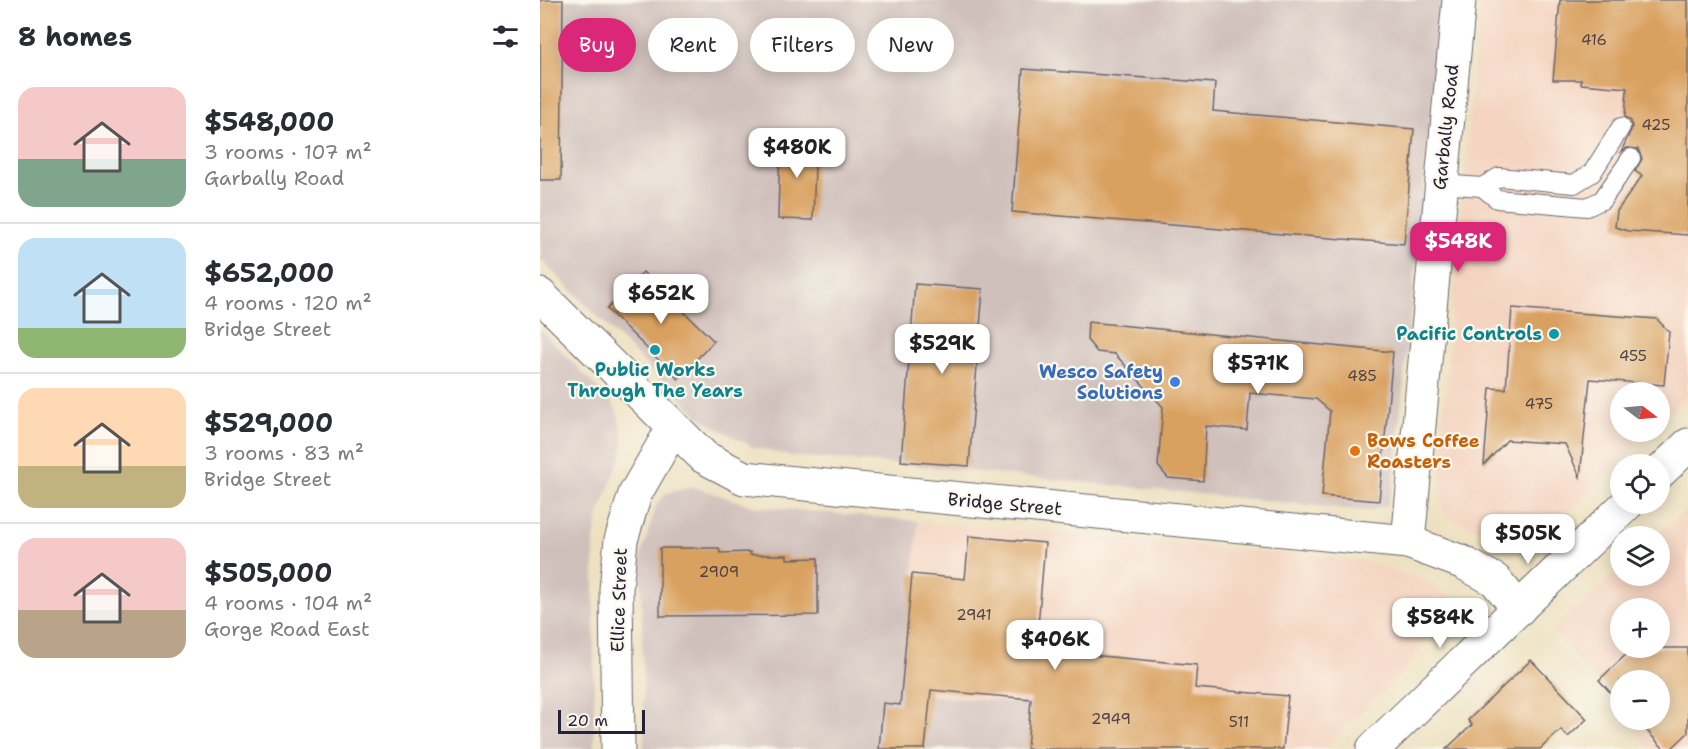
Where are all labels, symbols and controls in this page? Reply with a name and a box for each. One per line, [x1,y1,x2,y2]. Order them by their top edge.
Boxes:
chip: Buy [558,18,636,72]
chip: Rent [648,18,738,72]
chip: Filters [750,18,855,72]
chip: New [867,18,954,72]
text: 8 homes [18,19,132,54]
icon: filters [489,20,522,53]
house number: 416 [1581,30,1607,50]
street label: Garbally Road [1427,63,1465,191]
text: $548,000 [204,104,334,139]
icon: home [66,111,138,183]
house number: 425 [1642,115,1670,135]
pin: $480K [755,128,839,179]
text: $480K [762,134,832,160]
text: 3 rooms · 107 m² [204,139,372,165]
text: Garbally Road [204,165,344,191]
pin: $548K [1416,222,1500,273]
text: $548K [1424,228,1492,254]
text: $652,000 [204,255,334,290]
icon: home [66,262,138,334]
pin: $652K [619,274,703,325]
text: $652K [627,280,695,306]
text: 4 rooms · 120 m² [204,290,372,316]
text: Bridge Street [204,316,331,342]
place label: Pacific Controls [1396,322,1542,346]
pin: $529K [900,324,984,375]
marker: Pacific Controls [1547,327,1561,341]
text: $529K [909,330,975,356]
marker: Public Works Through The Years [648,343,662,357]
pin: $571K [1216,344,1300,395]
house number: 455 [1619,346,1647,366]
text: $571K [1227,350,1289,376]
place label: Public Works Through The Years [567,358,743,403]
place label: Wesco Safety Solutions [1039,360,1163,405]
house number: 485 [1347,366,1377,386]
marker: Wesco Safety Solutions [1168,375,1182,389]
north arrow [1610,382,1670,442]
map controls [1610,382,1670,730]
house number: 475 [1525,394,1553,414]
text: $529,000 [204,405,333,440]
icon: home [66,412,138,484]
place label: Bows Coffee Roasters [1367,429,1480,474]
text: 3 rooms · 83 m² [204,440,364,466]
marker: Bows Coffee Roasters [1348,444,1362,458]
button: locate [1610,454,1670,514]
text: Bridge Street [204,466,331,492]
street label: Bridge Street [947,487,1063,521]
pin: $505K [1486,514,1570,565]
text: $505K [1495,520,1561,546]
button: layers [1610,526,1670,586]
street label: Ellice Street [605,547,633,653]
text: $505,000 [204,555,332,590]
icon: home [66,562,138,634]
house number: 2909 [699,562,739,582]
text: 4 rooms · 104 m² [204,590,372,616]
pin: $584K [1398,598,1482,649]
button: + [1610,598,1670,658]
text: $584K [1406,604,1474,630]
house number: 2941 [956,605,992,625]
text: Gorge Road East [204,616,370,642]
pin: $406K [1013,620,1097,671]
text: $406K [1020,626,1090,652]
button: − [1610,670,1670,730]
scale bar [558,707,645,734]
house number: 2949 [1091,709,1131,729]
text: 20 m [567,710,608,731]
house number: 511 [1229,712,1249,732]

